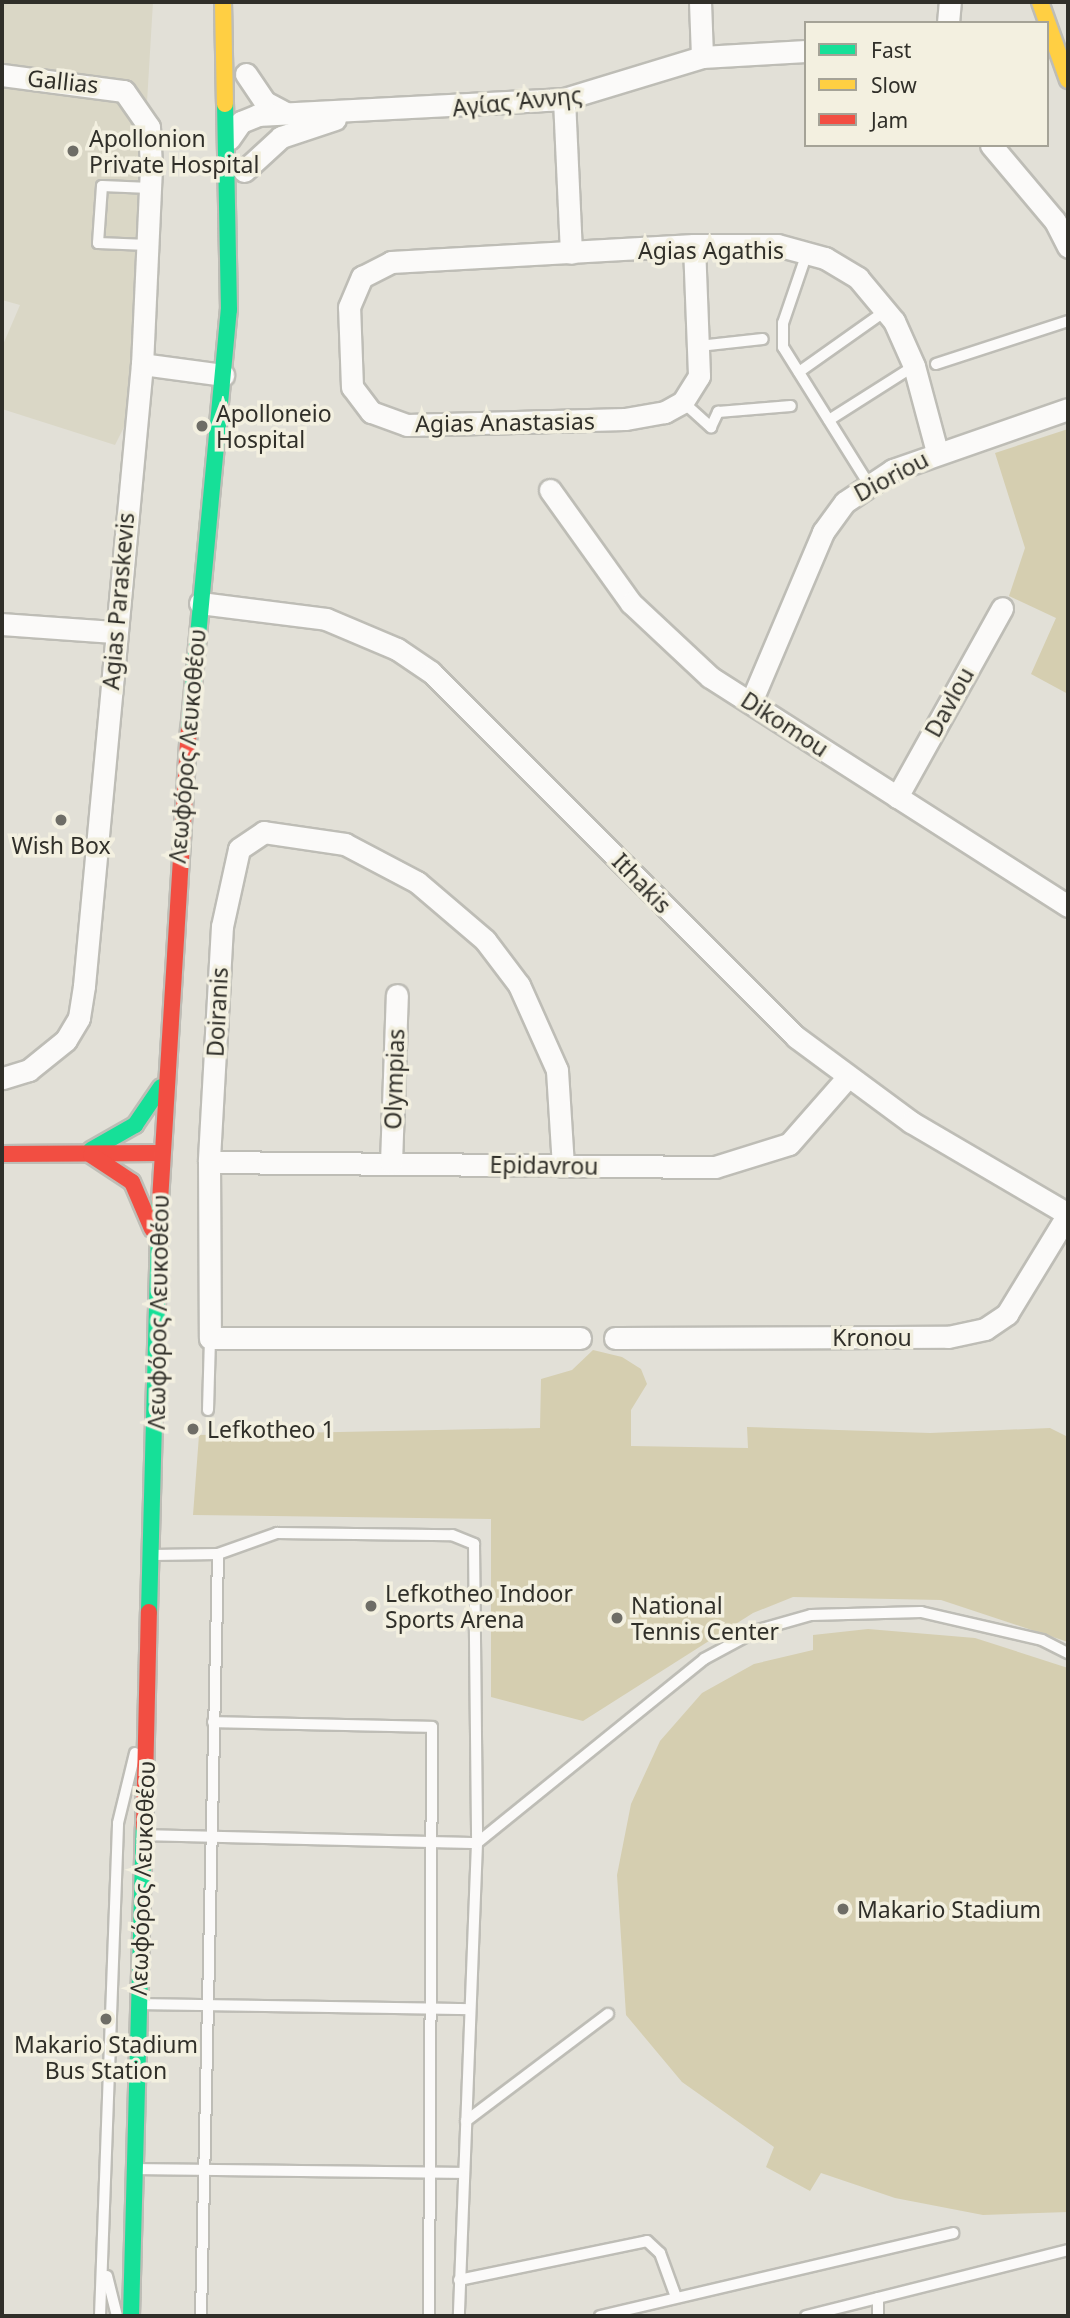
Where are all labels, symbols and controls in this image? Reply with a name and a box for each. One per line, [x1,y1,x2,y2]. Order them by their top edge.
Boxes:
legend [804,21,1049,147]
text: Fast [871,36,911,64]
street label: Gallias [26,64,100,98]
text: Slow [871,71,917,99]
street label: Αγίας Άννης [451,80,583,122]
text: Jam [871,106,908,134]
place label: Apollonion Private Hospital [89,124,259,178]
marker: Apollonion Private Hospital [63,141,83,161]
street label: Agias Agathis [638,236,784,264]
place label: Apolloneio Hospital [216,399,332,453]
street label: Agias Anastasias [415,407,595,437]
marker: Apolloneio Hospital [194,418,210,434]
street label: Dioriou [849,445,933,507]
street label: Agias Paraskevis [97,511,139,691]
street label: Λεωφόρος Λευκοθέου [163,628,211,864]
street label: Davlou [919,662,979,742]
street label: Dikomou [736,686,834,762]
marker: Wish Box [53,812,69,828]
place label: Wish Box [11,831,111,859]
street label: Ithakis [607,847,677,919]
street label: Doiranis [201,966,233,1058]
street label: Olympias [378,1028,410,1130]
street label: Epidavrou [489,1150,599,1180]
street label: Λεωφόρος Λευκοθέου [142,1194,174,1430]
street label: Kronou [832,1323,912,1351]
place label: Lefkotheo 1 [207,1415,335,1443]
marker: Lefkotheo 1 [185,1421,201,1437]
place label: Lefkotheo Indoor Sports Arena [385,1579,573,1633]
place label: National Tennis Center [631,1591,779,1645]
marker: Lefkotheo Indoor Sports Arena [363,1598,379,1614]
marker: National Tennis Center [609,1610,625,1626]
street label: Λεωφόρος Λευκοθέου [124,1760,160,1996]
place label: Makario Stadium [857,1895,1041,1923]
marker: Makario Stadium [835,1901,851,1917]
marker: Makario Stadium Bus Station [98,2011,114,2027]
place label: Makario Stadium Bus Station [14,2030,198,2084]

